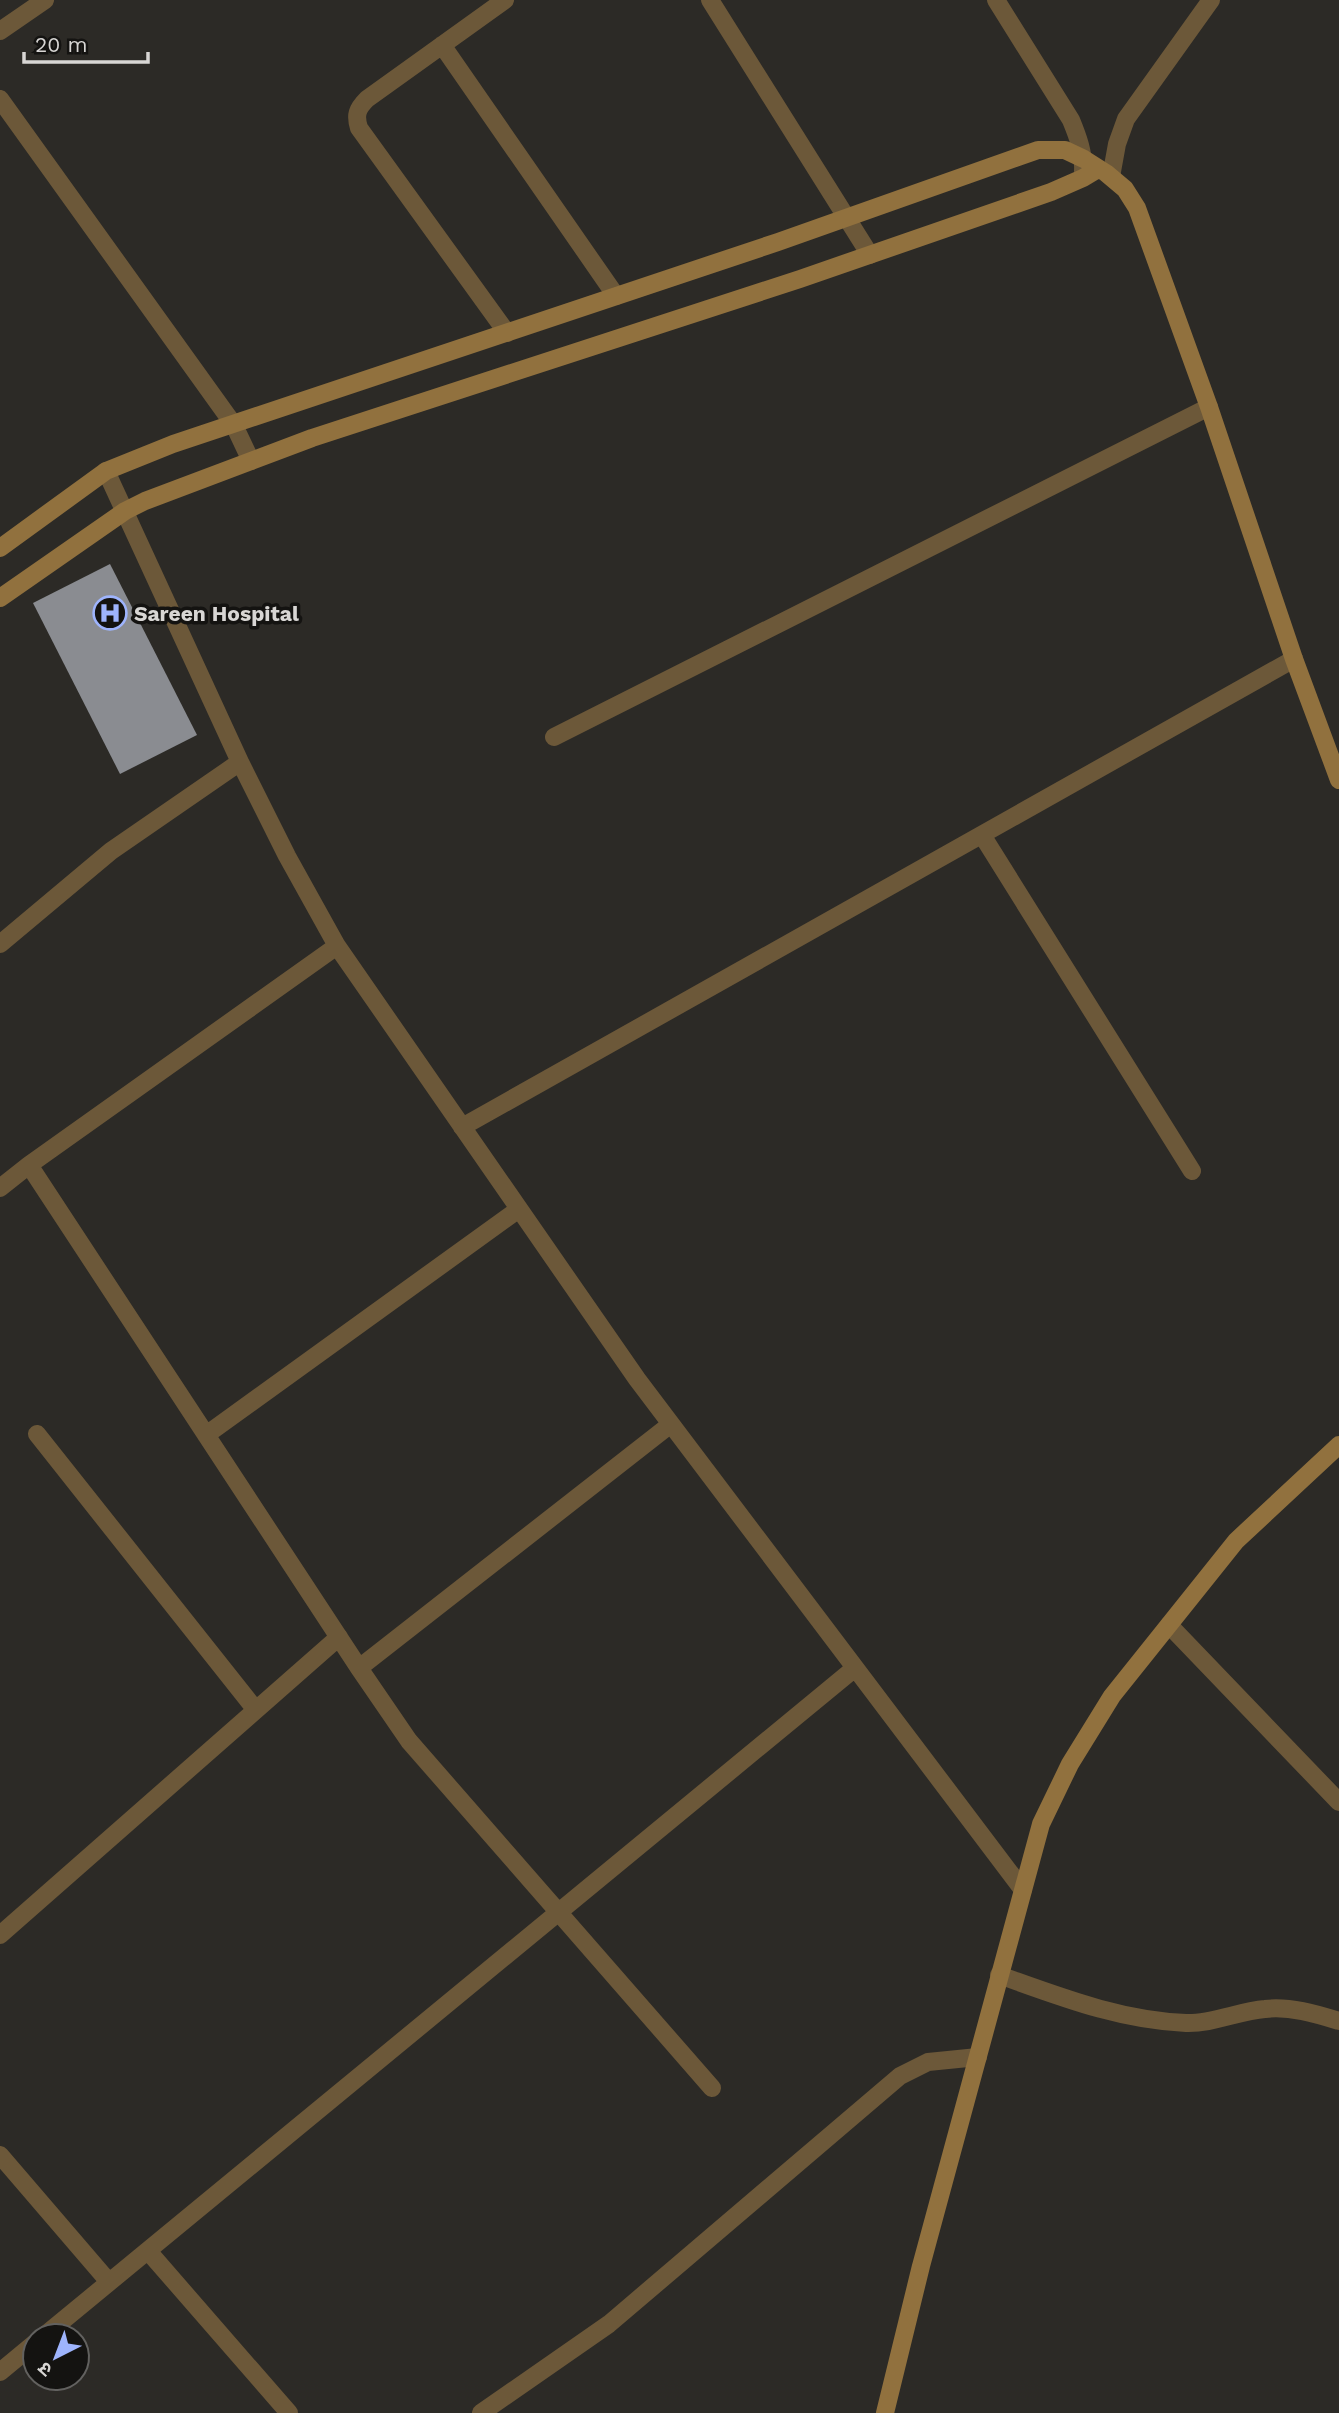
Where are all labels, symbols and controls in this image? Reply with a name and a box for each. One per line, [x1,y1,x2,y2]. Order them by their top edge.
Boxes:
scale bar [24,21,149,65]
text: 20 m [35,32,87,57]
hospital icon: Sareen Hospital [91,594,129,632]
place label: Sareen Hospital [134,601,299,626]
north arrow [21,2322,91,2392]
text: उ [32,2356,57,2382]

